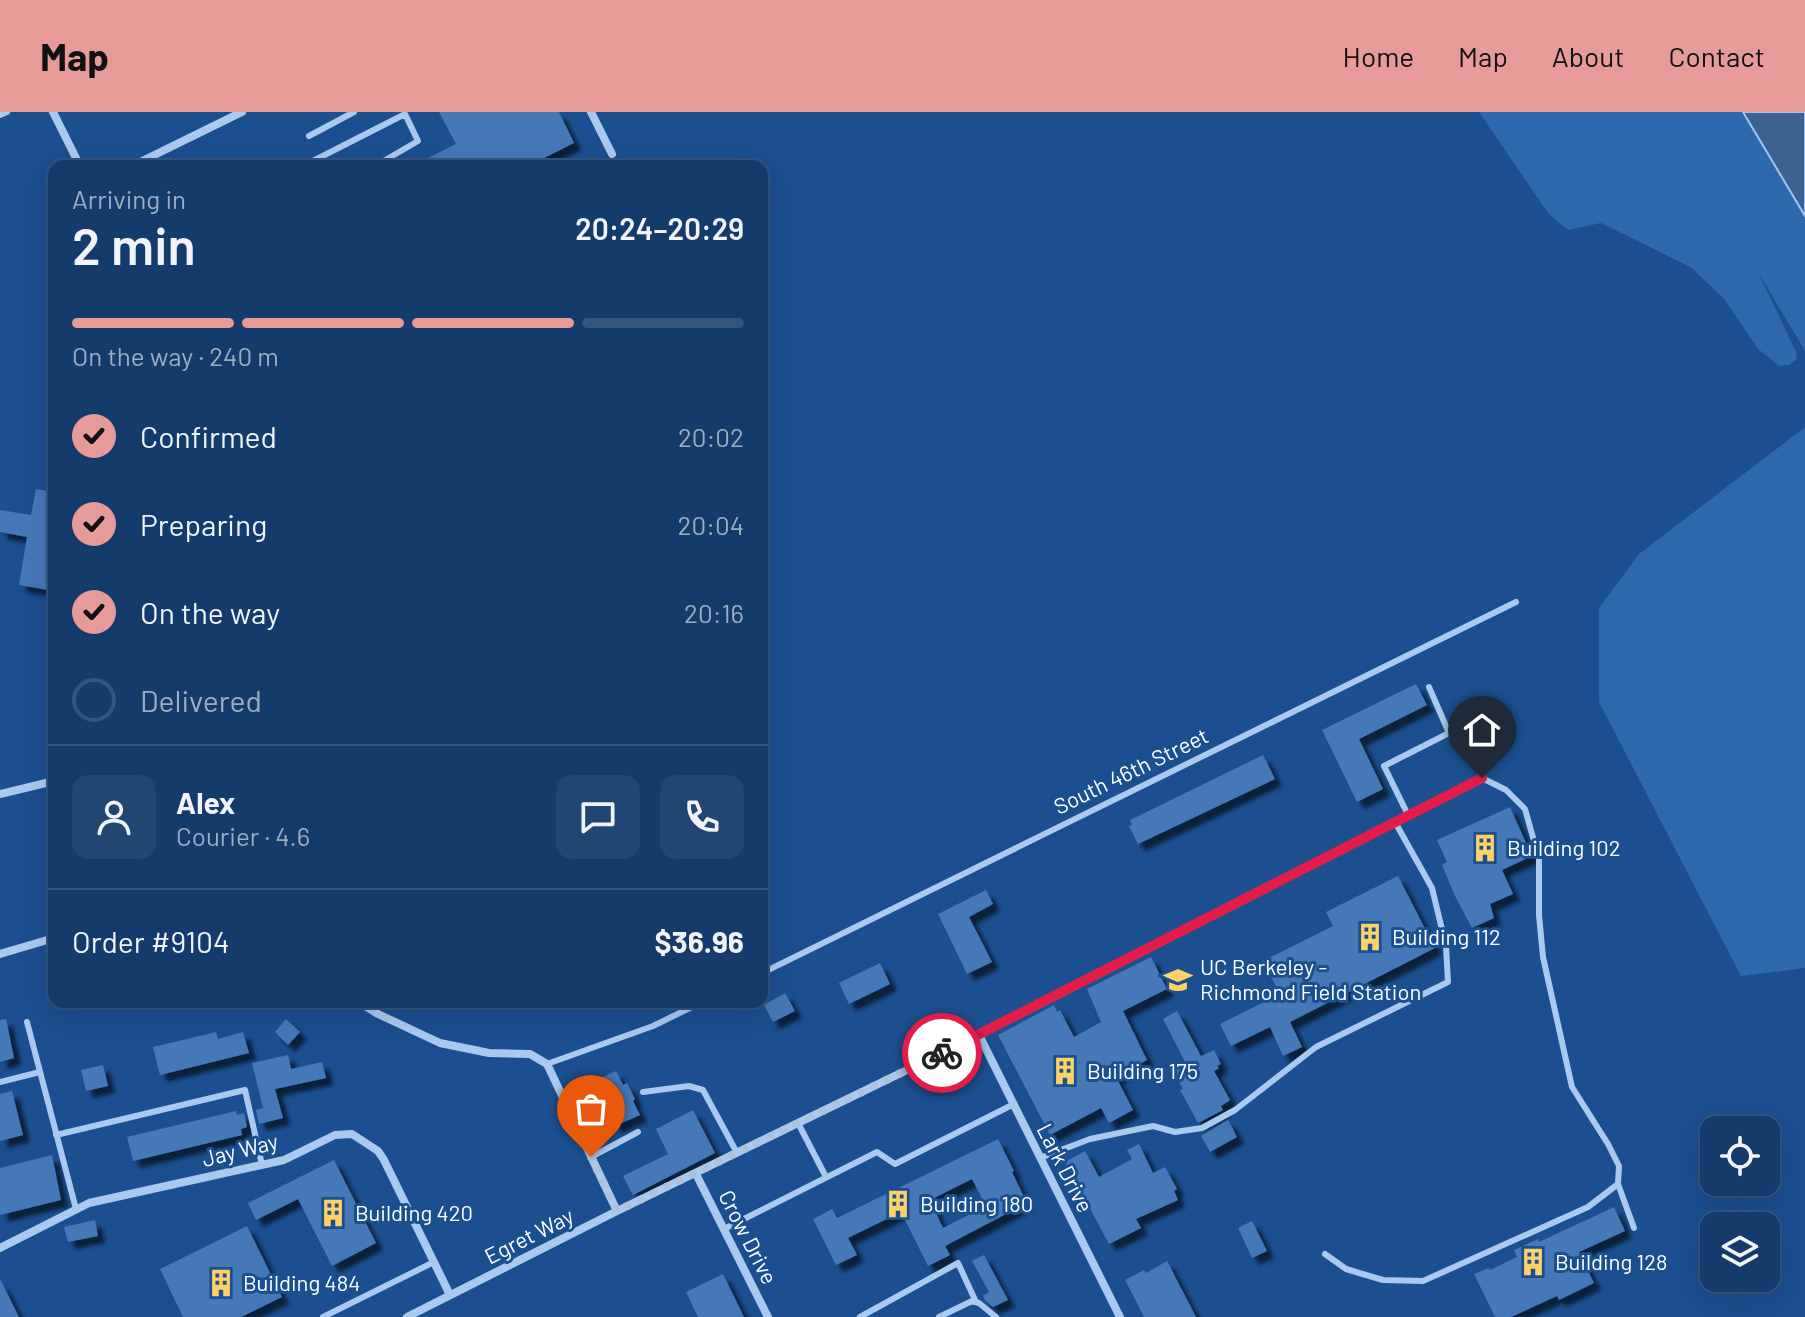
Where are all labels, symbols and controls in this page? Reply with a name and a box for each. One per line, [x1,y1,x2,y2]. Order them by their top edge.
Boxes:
text: Map [40,33,109,79]
text: Home [1343,39,1414,73]
text: Map [1458,39,1508,73]
text: About [1552,39,1624,73]
text: Contact [1668,39,1765,73]
text: Arriving in [72,183,186,214]
text: 20:24–20:29 [575,210,744,246]
text: 2 min [72,213,196,275]
text: On the way · 240 m [72,340,279,371]
icon: check [72,414,116,458]
text: Confirmed [140,418,277,454]
text: 20:02 [678,421,744,452]
icon: check [72,502,116,546]
text: Preparing [140,506,267,542]
text: 20:04 [678,509,744,540]
icon: check [72,590,116,634]
text: On the way [140,594,280,630]
text: 20:16 [684,597,744,628]
text: Delivered [140,682,262,718]
pin [1448,696,1516,778]
icon: home [1460,708,1504,752]
street label: South 46th Street [1049,721,1212,819]
button: person [72,775,156,859]
button: chat [556,775,640,859]
button: phone [660,775,744,859]
text: Alex [176,784,235,820]
text: Courier · 4.6 [176,820,310,851]
building icon: Building 102 [1470,833,1500,863]
place label: Building 102 [1507,834,1621,860]
building icon: Building 112 [1355,922,1385,952]
text: Order #9104 [72,923,230,959]
text: $36.96 [654,923,744,959]
place label: Building 112 [1392,923,1501,949]
place label: UC Berkeley - Richmond Field Station [1200,953,1421,1004]
school or university icon: UC Berkeley - Richmond Field Station [1163,965,1193,995]
courier [902,1013,982,1093]
icon: bike [920,1031,964,1075]
building icon: Building 175 [1050,1056,1080,1086]
place label: Building 175 [1087,1057,1198,1083]
pin [557,1075,625,1157]
icon: bag [569,1087,613,1131]
map controls [1700,1116,1780,1292]
button: locate [1700,1116,1780,1196]
street label: Lark Drive [1032,1119,1099,1216]
street label: Jay Way [199,1127,281,1171]
street label: Crow Drive [714,1185,784,1288]
building icon: Building 180 [883,1189,913,1219]
place label: Building 180 [920,1190,1033,1216]
building icon: Building 420 [318,1198,348,1228]
place label: Building 420 [355,1199,473,1225]
street label: Egret Way [480,1202,577,1269]
button: layers [1700,1212,1780,1292]
building icon: Building 128 [1518,1247,1548,1277]
place label: Building 128 [1555,1248,1668,1274]
building icon: Building 484 [206,1268,236,1298]
place label: Building 484 [243,1269,360,1295]

